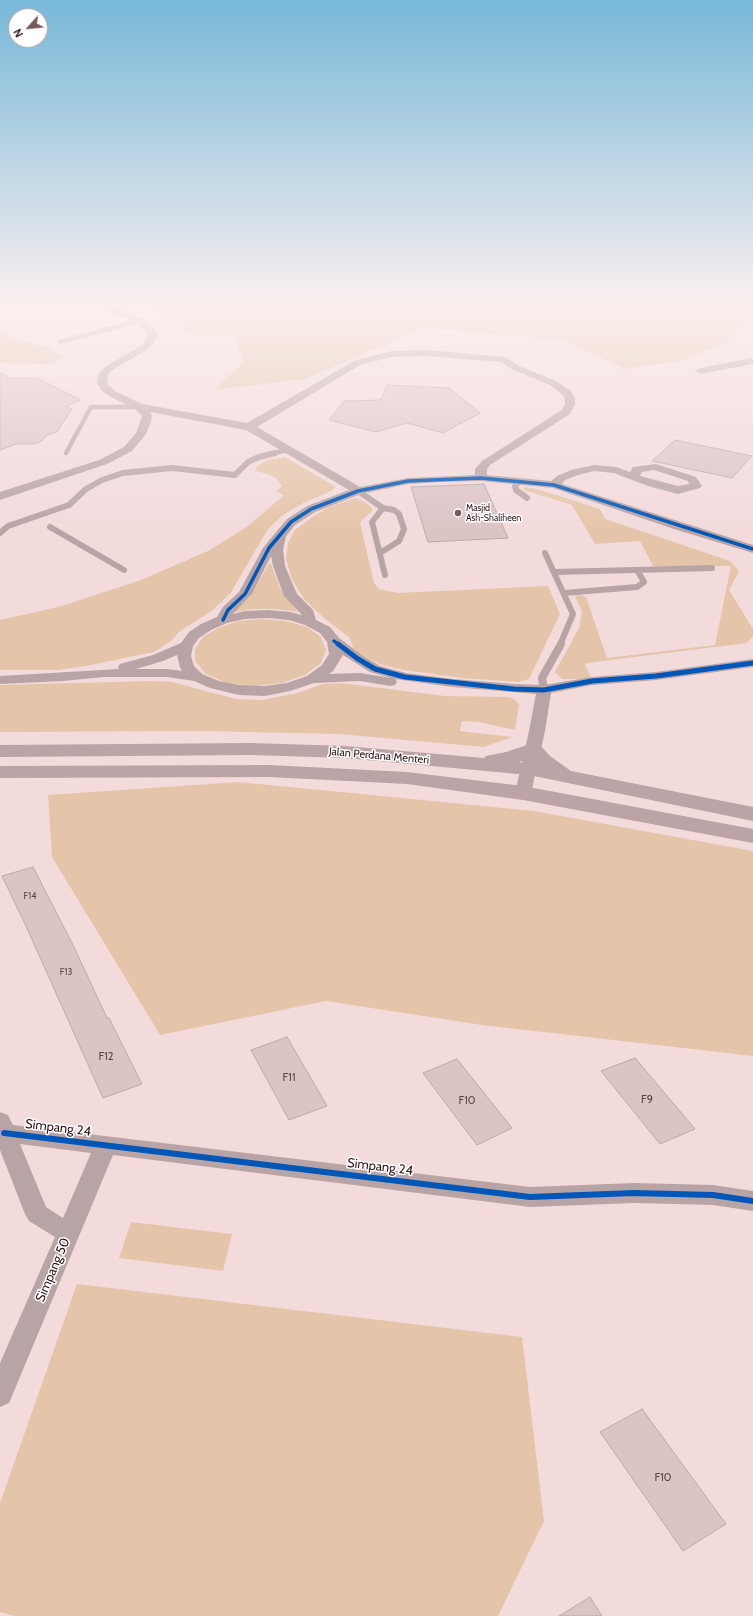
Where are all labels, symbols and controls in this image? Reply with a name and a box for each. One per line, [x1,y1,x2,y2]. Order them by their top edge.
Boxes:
north arrow [8,8,48,48]
text: N [10,26,26,40]
place label: Masjid Ash-Shaliheen [466,503,521,524]
marker: Masjid Ash-Shaliheen [453,508,463,518]
street label: Jalan Perdana Menteri [328,745,430,767]
house number: F14 [24,891,36,901]
house number: F13 [60,967,72,977]
house number: F12 [98,1050,114,1064]
house number: F11 [283,1071,295,1085]
house number: F9 [641,1093,653,1107]
house number: F10 [458,1094,476,1108]
street label: Simpang 24 [24,1116,92,1140]
street label: Simpang 24 [346,1155,414,1179]
street label: Simpang 50 [33,1236,73,1304]
house number: F10 [654,1471,672,1485]

